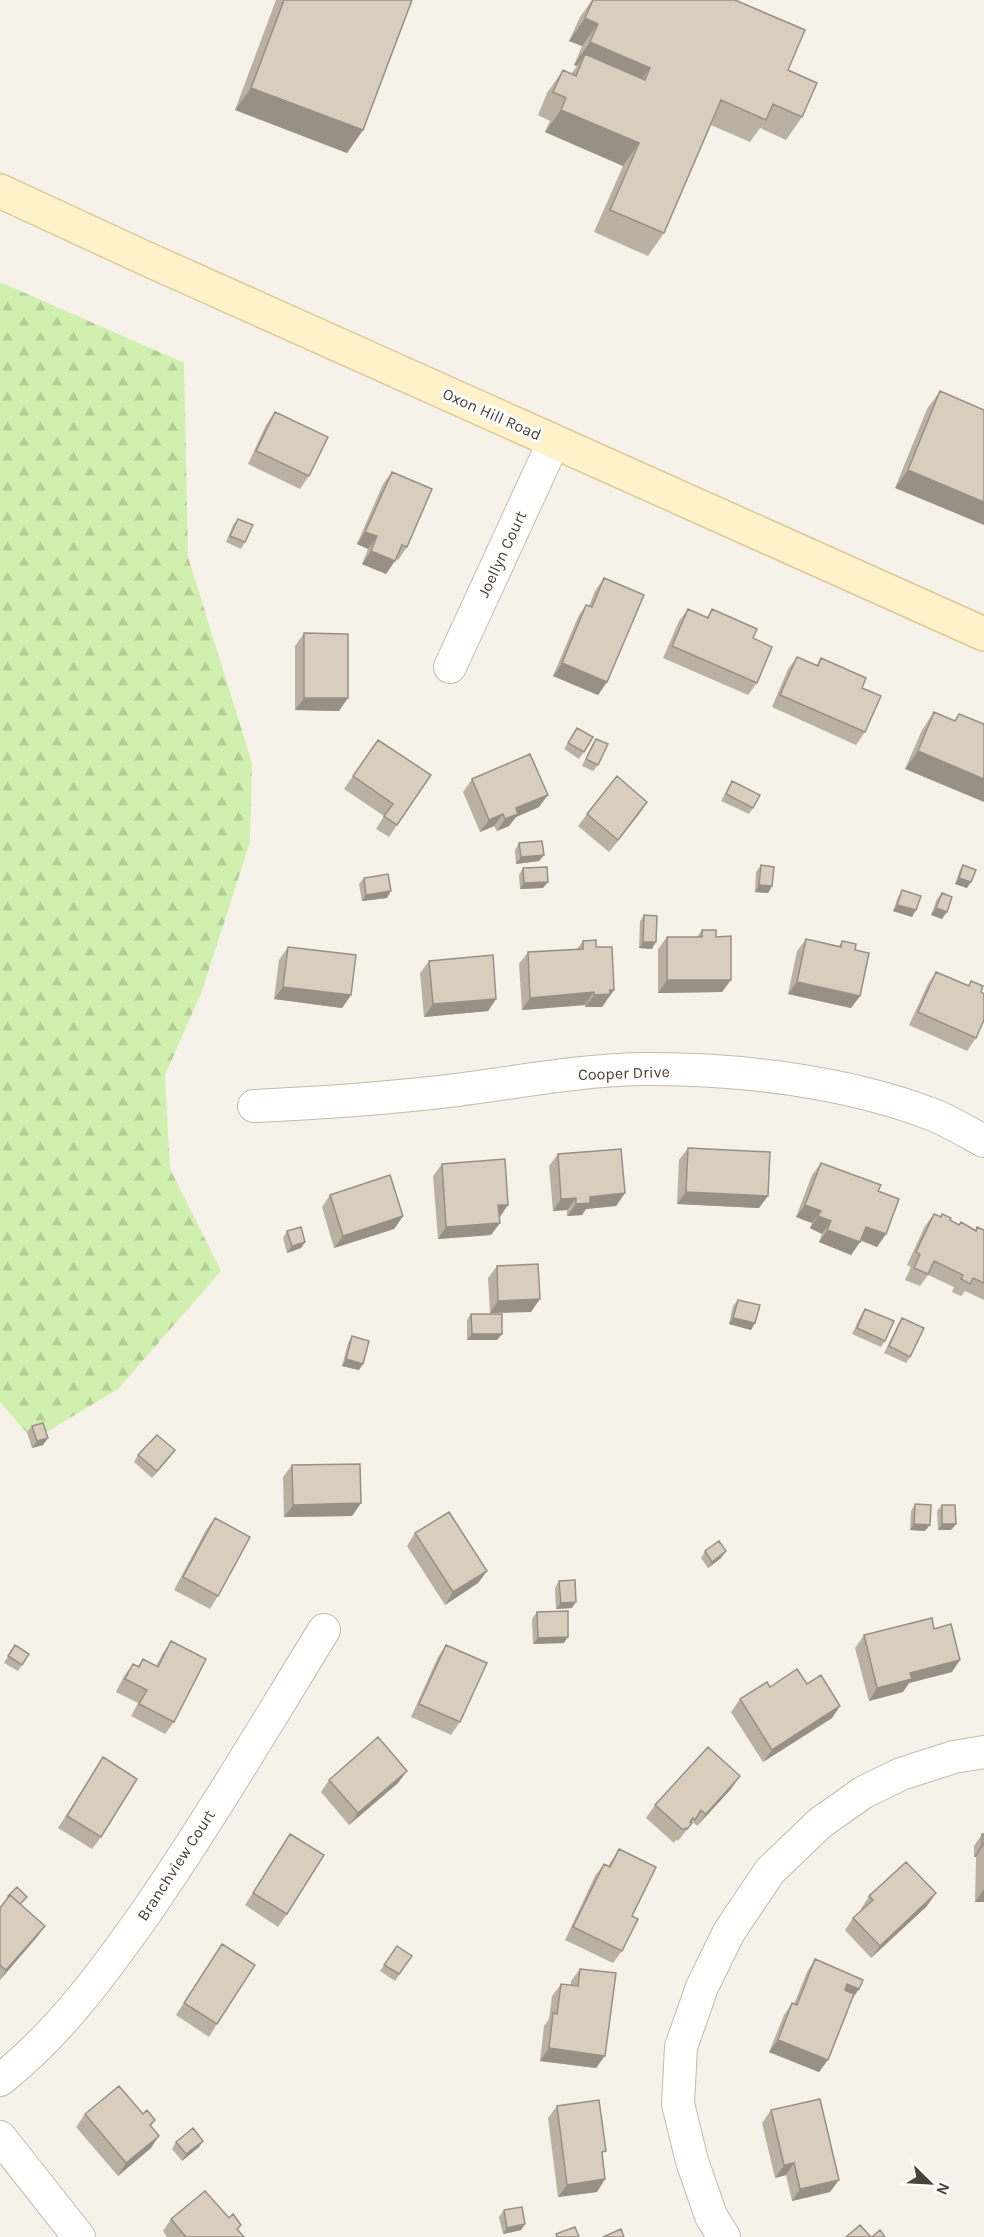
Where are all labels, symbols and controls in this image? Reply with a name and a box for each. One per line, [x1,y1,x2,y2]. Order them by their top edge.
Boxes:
street label: Oxon Hill Road [440,384,544,444]
street label: Joellyn Court [474,508,530,600]
street label: Cooper Drive [578,1062,670,1084]
street label: Branchview Court [133,1806,219,1924]
north arrow [900,2153,960,2213]
text: N [932,2180,954,2198]

